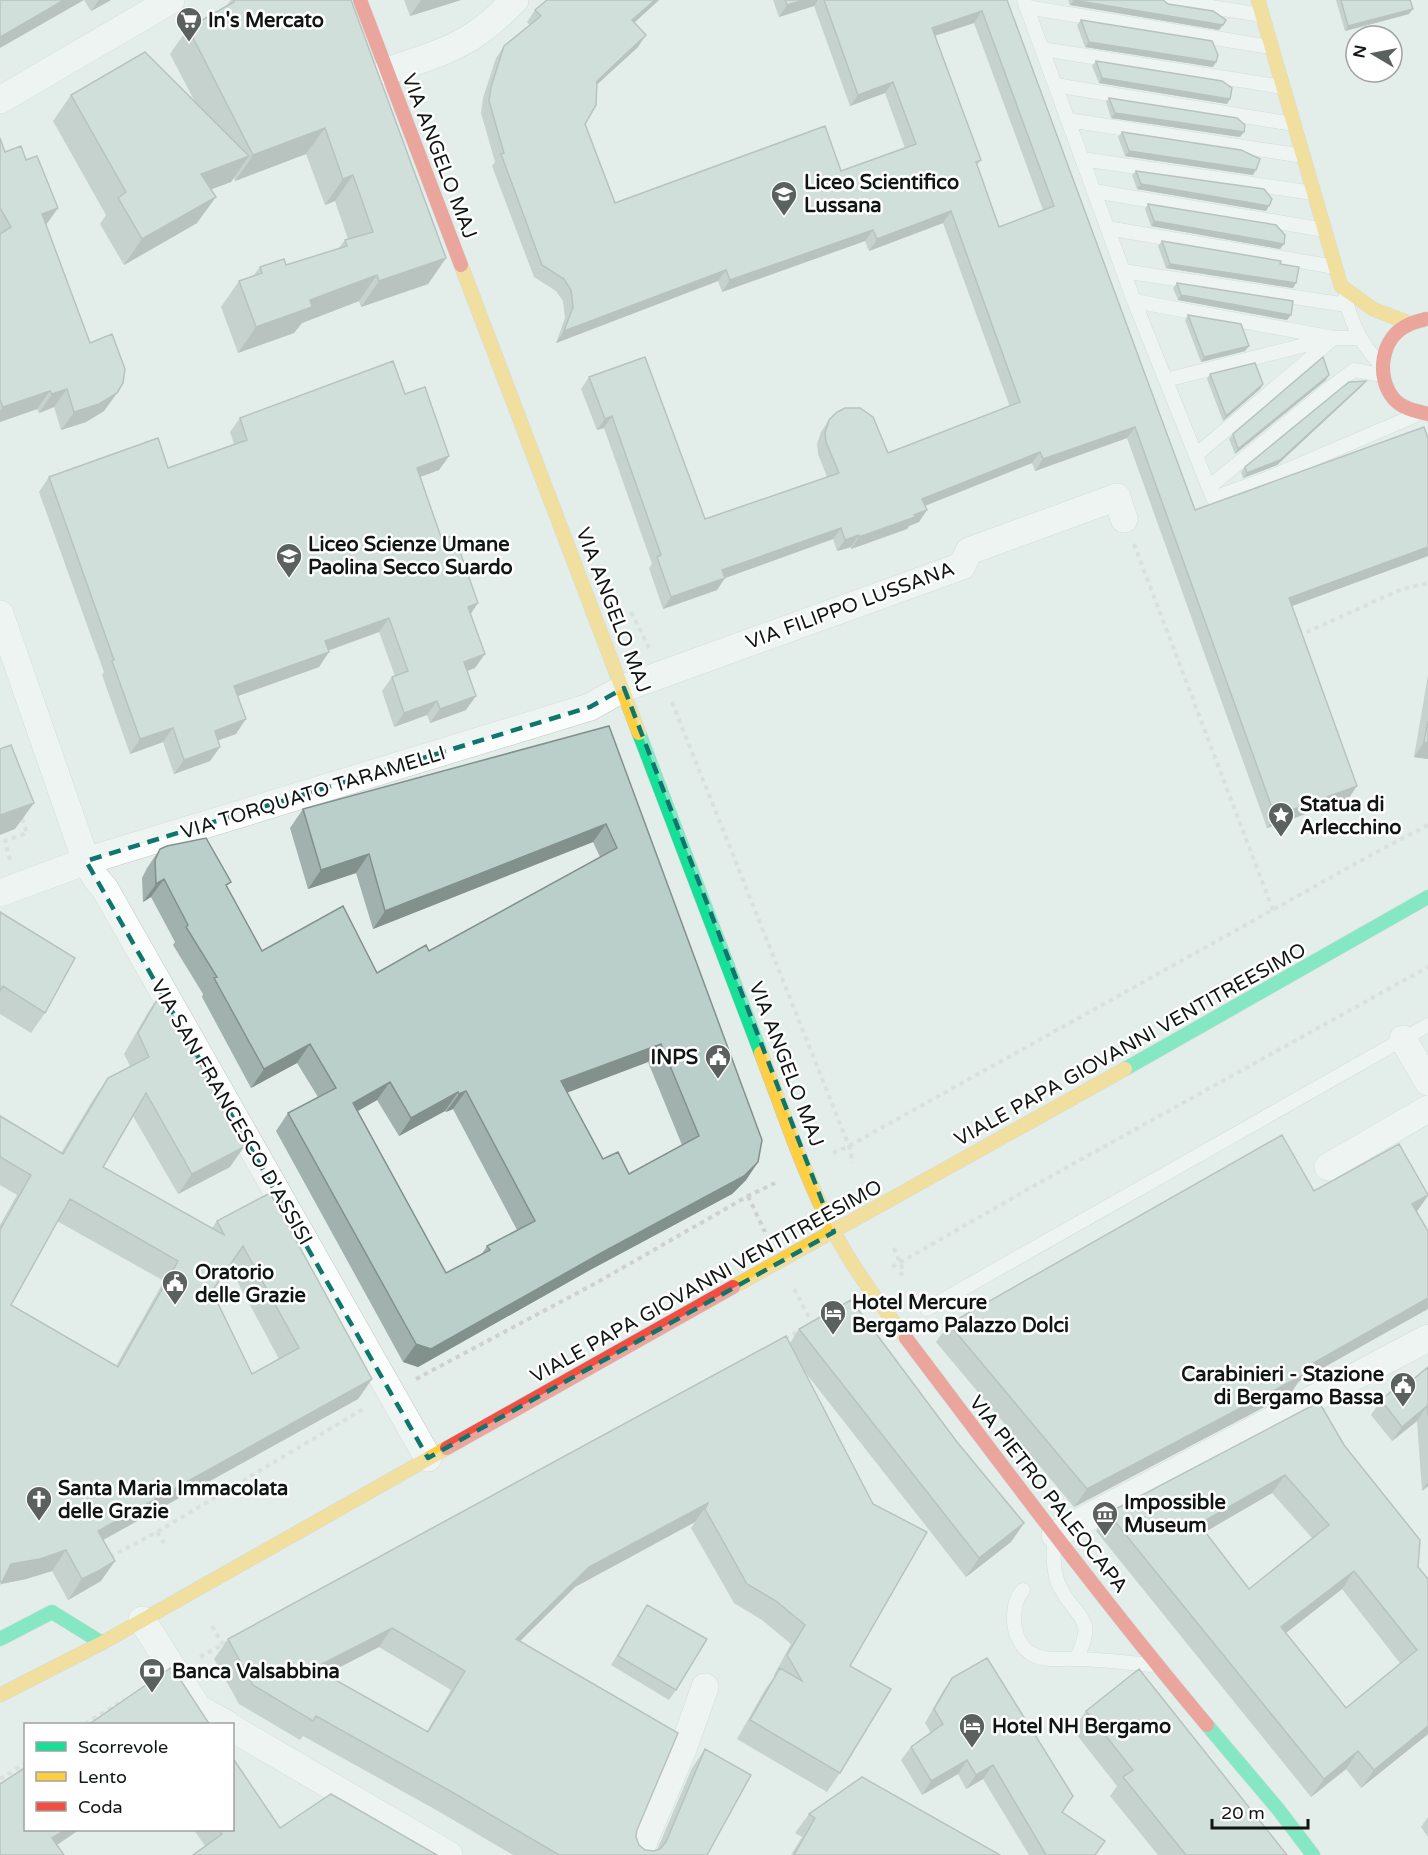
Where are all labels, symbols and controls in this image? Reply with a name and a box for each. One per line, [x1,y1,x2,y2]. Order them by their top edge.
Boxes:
supermarket icon: In's Mercato [174,5,204,43]
place label: In's Mercato [208,9,324,33]
north arrow [1344,24,1404,84]
text: N [1349,44,1371,60]
street label: VIA ANGELO MAJ [396,70,482,242]
place label: Liceo Scientifico Lussana [804,171,959,218]
school or university icon: Liceo Scientifico Lussana [769,179,799,217]
street label: VIA ANGELO MAJ [570,524,656,696]
place label: Liceo Scienze Umane Paolina Secco Suardo [308,533,513,580]
school or university icon: Liceo Scienze Umane Paolina Secco Suardo [274,541,304,579]
street label: VIA FILIPPO LUSSANA [743,557,958,655]
street label: VIA TORQUATO TARAMELLI [178,741,449,845]
place label: Statua di Arlecchino [1300,793,1402,840]
place icon: Statua di Arlecchino [1266,800,1296,838]
street label: VIALE PAPA GIOVANNI VENTITREESIMO [951,938,1310,1152]
street label: VIA SAN FRANCESCO D'ASSISI [145,976,317,1249]
street label: VIA ANGELO MAJ [743,978,829,1150]
public building icon: INPS [703,1042,733,1080]
place label: INPS [650,1046,698,1070]
street label: VIALE PAPA GIOVANNI VENTITREESIMO [527,1175,886,1389]
place label: Oratorio delle Grazie [195,1261,306,1308]
public building icon: Oratorio delle Grazie [160,1268,190,1306]
place label: Hotel Mercure Bergamo Palazzo Dolci [852,1291,1069,1338]
hotel icon: Hotel Mercure Bergamo Palazzo Dolci [818,1298,848,1336]
place label: Carabinieri - Stazione di Bergamo Bassa [1181,1363,1384,1410]
public building icon: Carabinieri - Stazione di Bergamo Bassa [1388,1370,1418,1408]
street label: VIA PIETRO PALEOCAPA [964,1391,1133,1598]
place label: Santa Maria Immacolata delle Grazie [58,1477,288,1524]
church icon: Santa Maria Immacolata delle Grazie [24,1484,54,1522]
place label: Impossible Museum [1124,1491,1226,1538]
museum icon: Impossible Museum [1090,1499,1120,1537]
bank icon: Banca Valsabbina [137,1656,167,1694]
place label: Banca Valsabbina [172,1660,340,1684]
hotel icon: Hotel NH Bergamo [957,1711,987,1749]
place label: Hotel NH Bergamo [992,1715,1171,1739]
legend [24,1723,234,1831]
text: Scorrevole [78,1736,168,1758]
text: Lento [78,1766,127,1788]
scale bar [1212,1792,1308,1830]
text: Coda [78,1796,123,1818]
text: 20 m [1221,1802,1265,1824]

